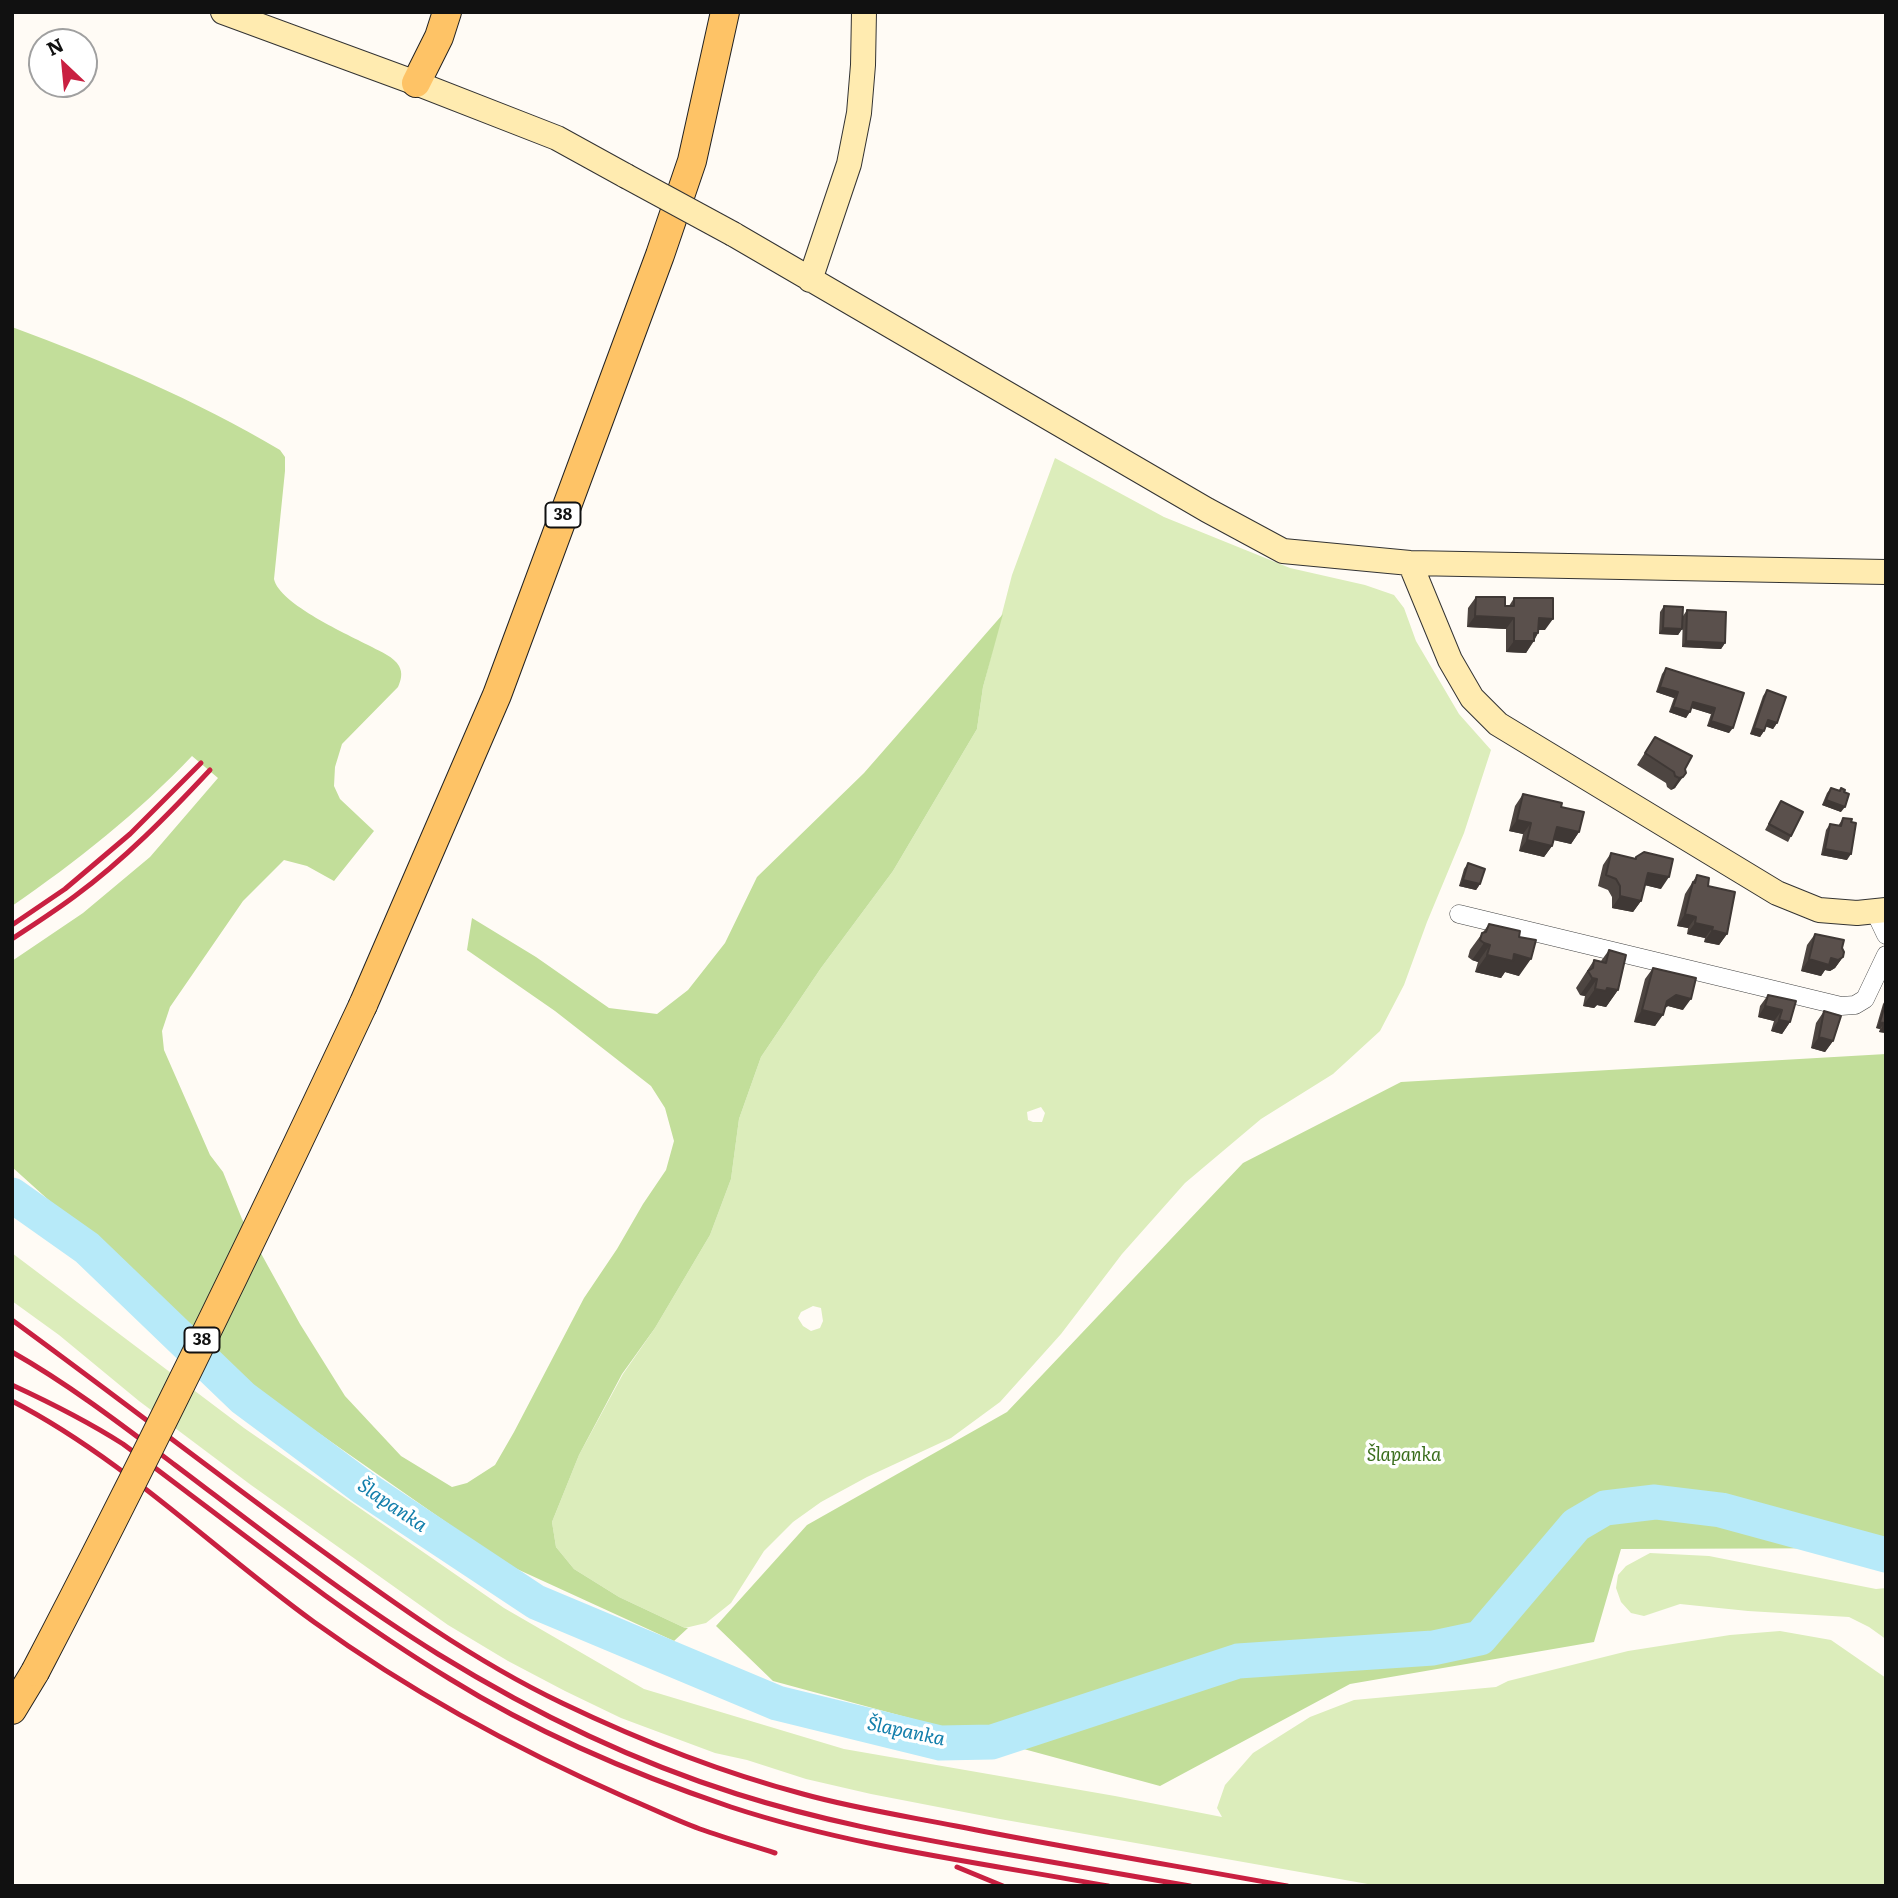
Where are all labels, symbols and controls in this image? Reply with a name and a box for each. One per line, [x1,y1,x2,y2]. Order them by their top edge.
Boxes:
north arrow [28,28,98,98]
text: N [41,30,68,62]
road number: 38 [546,502,580,528]
road number: 38 [184,1328,220,1352]
park label: Šlapanka [1367,1445,1441,1467]
water label: Šlapanka [353,1475,431,1537]
water label: Šlapanka [865,1713,947,1751]

